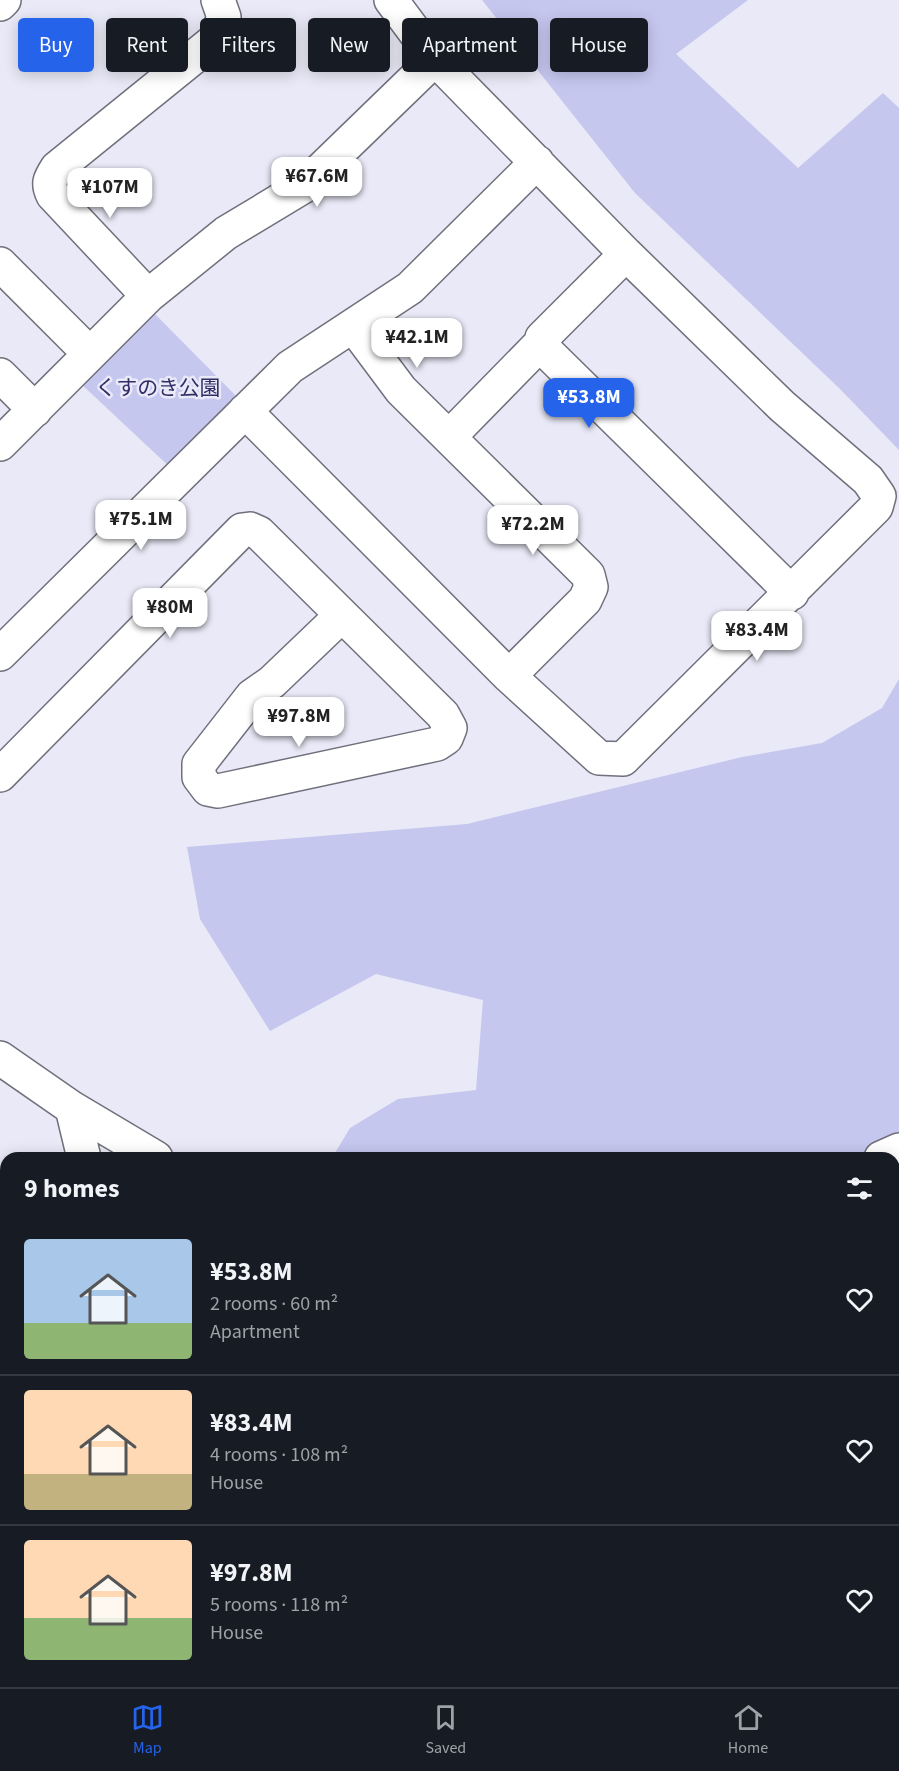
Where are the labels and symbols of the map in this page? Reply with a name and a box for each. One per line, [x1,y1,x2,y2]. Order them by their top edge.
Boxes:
pin: ¥67.6M [268,157,366,208]
pin: ¥107M [68,168,152,219]
pin: ¥42.1M [368,318,466,369]
park label: くすのき公園 [95,373,221,403]
pin: ¥53.8M [540,378,638,429]
pin: ¥75.1M [92,500,190,551]
pin: ¥72.2M [484,505,582,556]
pin: ¥80M [134,588,206,639]
pin: ¥83.4M [708,611,806,662]
pin: ¥97.8M [250,697,348,748]

